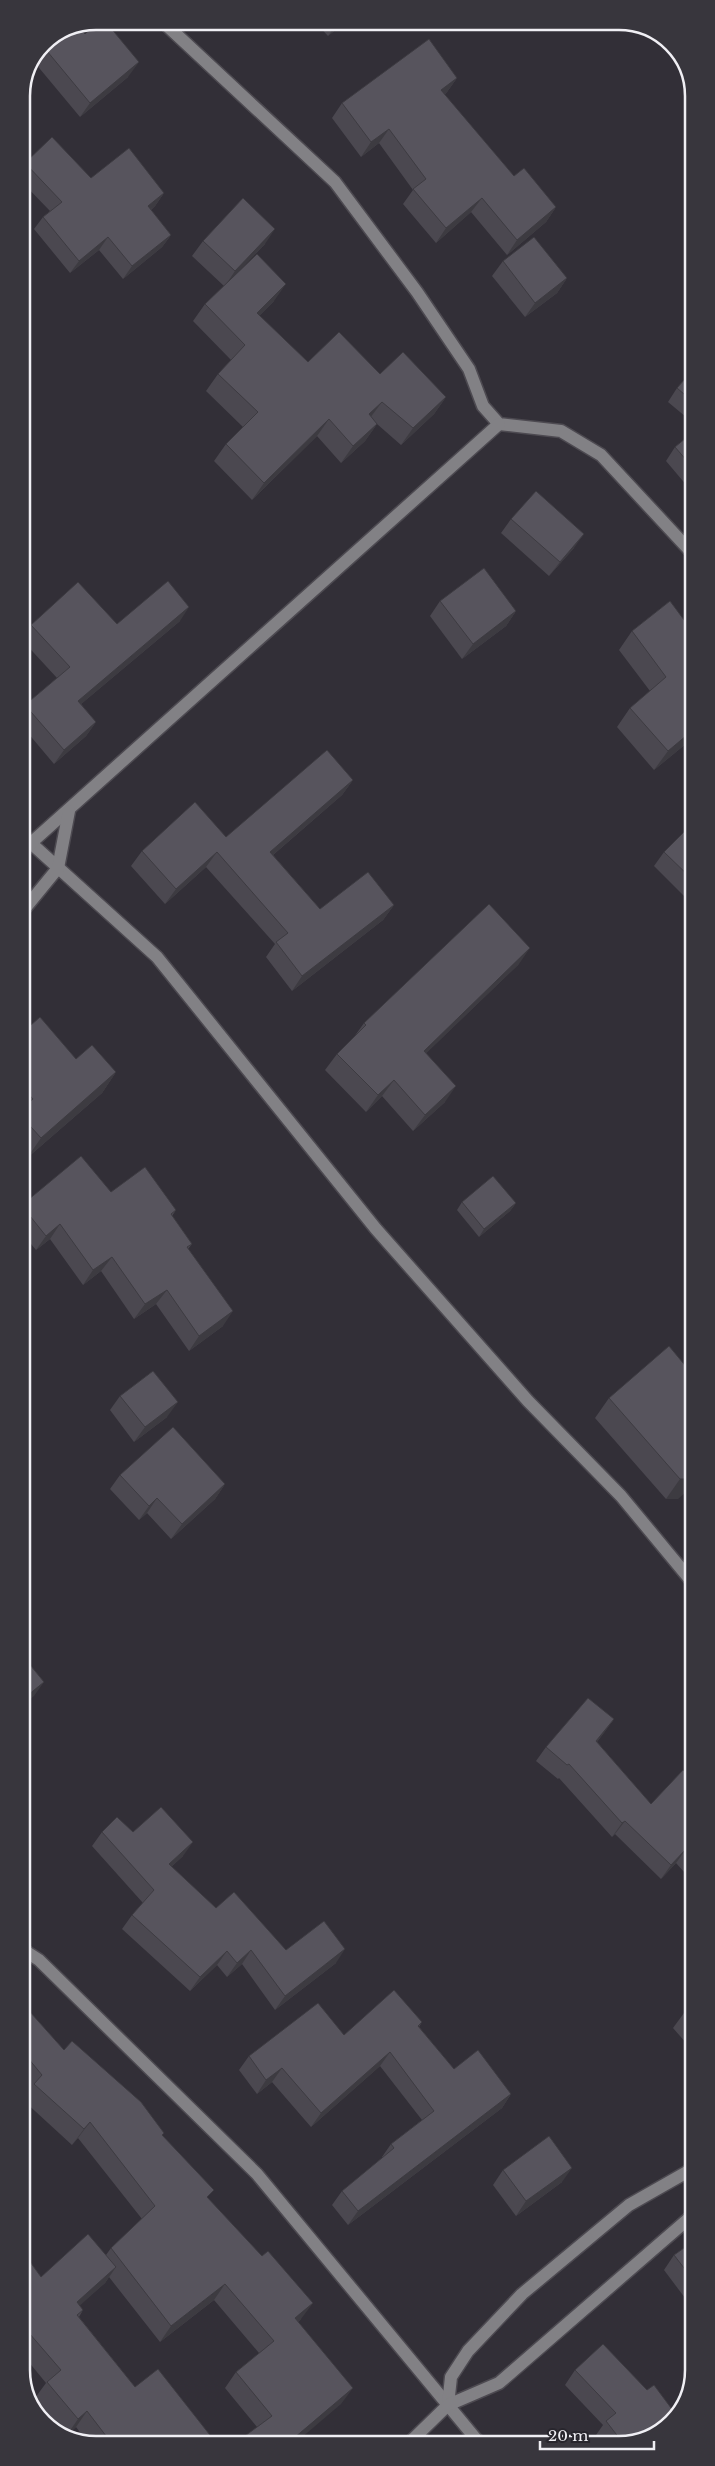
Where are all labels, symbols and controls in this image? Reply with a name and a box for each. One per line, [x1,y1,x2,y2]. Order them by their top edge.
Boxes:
scale bar [540,2418,654,2450]
text: 20 m [548,2426,588,2445]

